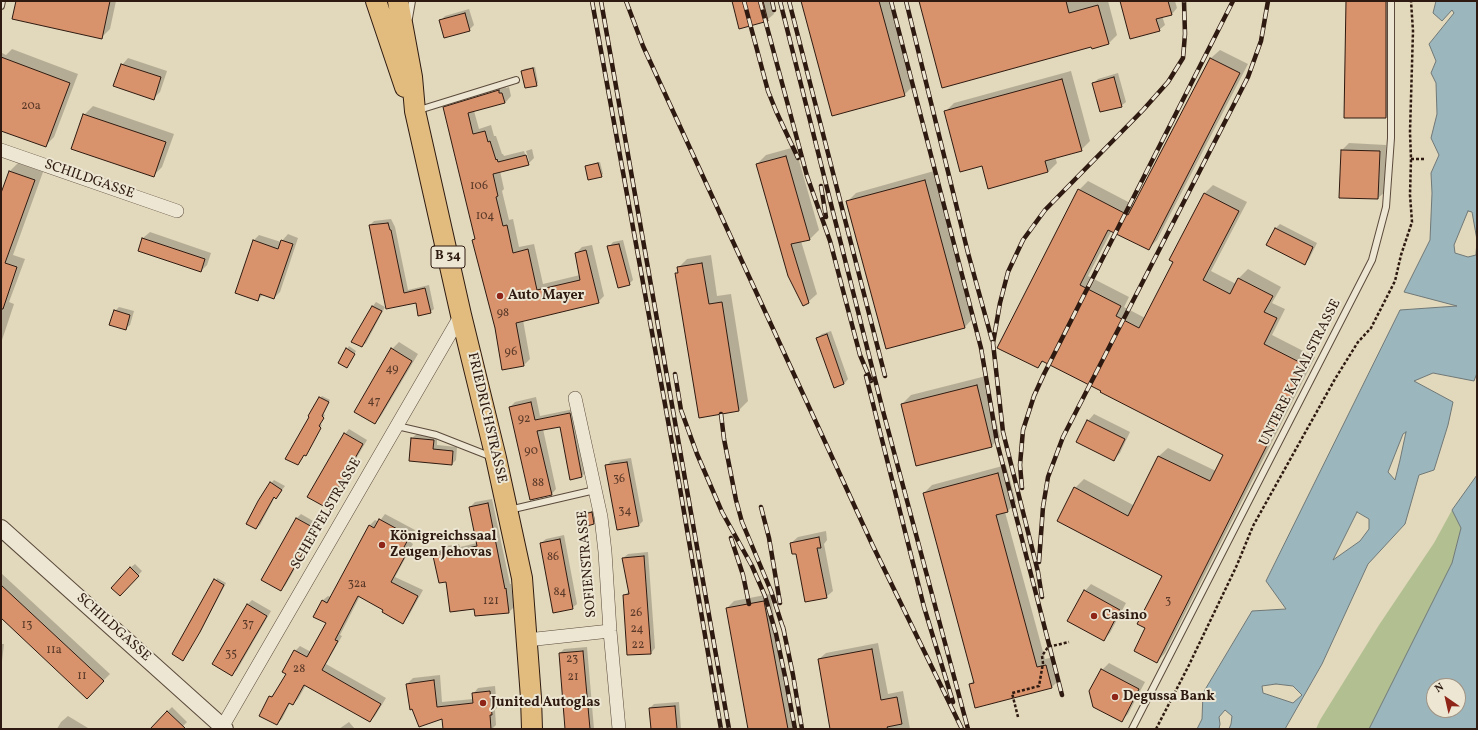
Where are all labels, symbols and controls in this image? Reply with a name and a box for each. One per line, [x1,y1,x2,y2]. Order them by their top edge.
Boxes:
house number: 20a [21,100,41,114]
street label: SCHILDGASSE [42,157,136,203]
house number: 106 [470,180,488,194]
house number: 104 [476,210,494,224]
road number: B 34 [431,246,465,268]
place label: Auto Mayer [508,288,584,304]
marker: Auto Mayer [495,291,505,301]
street label: UNTERE KANALSTRASSE [1257,297,1345,449]
house number: 98 [497,307,509,321]
house number: 96 [505,346,517,360]
street label: FRIEDRICHSTRASSE [463,351,509,485]
house number: 49 [385,363,399,377]
house number: 47 [368,395,380,409]
house number: 92 [518,413,530,427]
house number: 90 [524,445,538,459]
street label: SCHEFFELSTRASSE [288,455,366,573]
house number: 36 [613,473,625,487]
house number: 88 [532,477,544,491]
house number: 34 [618,505,632,519]
street label: SOFIENSTRASSE [575,510,601,618]
place label: Königreichssaal Zeugen Jehovas [390,529,496,562]
marker: Königreichssaal Zeugen Jehovas [377,540,387,550]
house number: 86 [547,551,559,565]
house number: 32a [348,578,366,592]
house number: 84 [554,586,566,600]
street label: SCHILDGASSE [72,590,154,666]
house number: 121 [483,595,499,609]
house number: 3 [1165,595,1171,609]
house number: 26 [630,607,642,621]
place label: Casino [1102,608,1147,624]
marker: Casino [1089,611,1099,621]
house number: 37 [242,618,254,632]
house number: 13 [22,619,32,633]
house number: 24 [630,623,644,637]
house number: 22 [632,639,644,653]
house number: 11a [46,644,62,658]
house number: 35 [225,648,237,662]
house number: 23 [566,653,578,667]
house number: 28 [293,663,305,677]
house number: 11 [77,670,87,684]
house number: 21 [567,671,579,685]
north arrow [1426,678,1466,718]
text: N [1432,680,1447,697]
place label: Degussa Bank [1123,689,1215,705]
marker: Degussa Bank [1110,692,1120,702]
place label: Junited Autoglas [491,695,600,711]
marker: Junited Autoglas [478,698,488,708]

